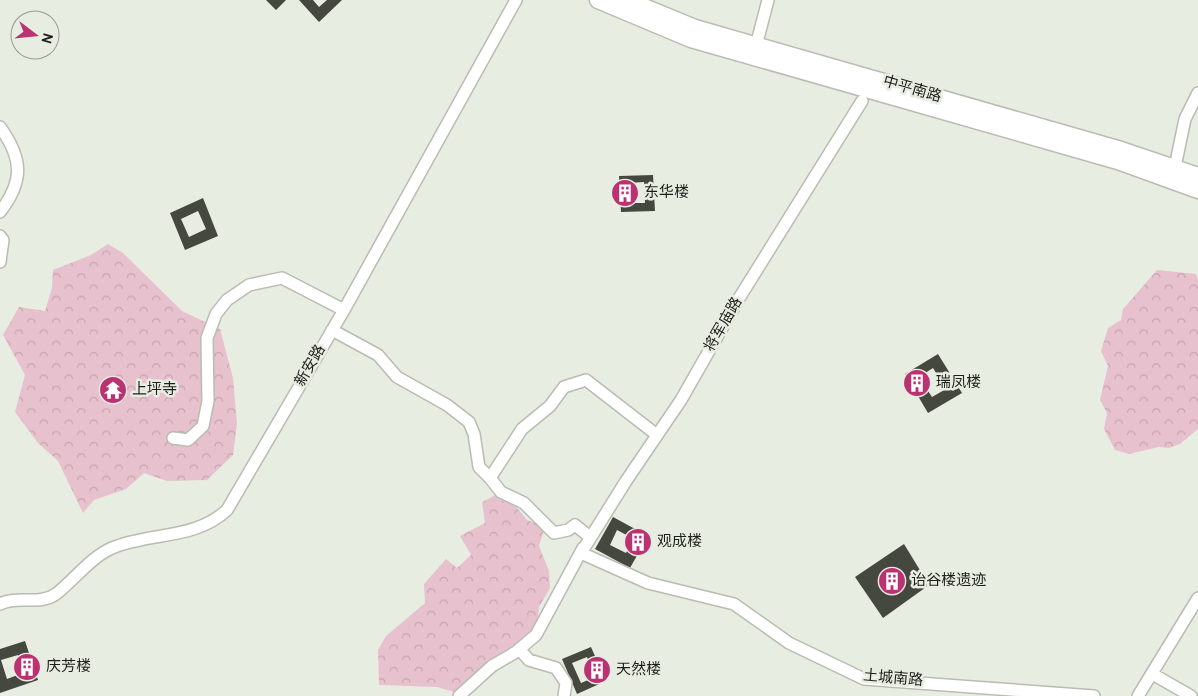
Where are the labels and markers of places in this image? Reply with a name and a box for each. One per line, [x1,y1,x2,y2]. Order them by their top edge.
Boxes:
building icon: 东华楼 [610,178,640,208]
place label: 东华楼 [644,183,689,203]
building icon: 瑞凤楼 [902,368,932,398]
place label: 瑞凤楼 [936,374,981,393]
temple icon: 上坪寺 [98,375,128,405]
place label: 上坪寺 [132,381,177,400]
building icon: 观成楼 [623,527,653,557]
place label: 观成楼 [657,533,702,552]
building icon: 诒谷楼遗迹 [877,566,907,596]
place label: 诒谷楼遗迹 [911,572,986,591]
building icon: 庆芳楼 [12,652,42,682]
building icon: 天然楼 [582,655,612,685]
place label: 庆芳楼 [46,658,91,677]
place label: 天然楼 [616,660,661,680]

